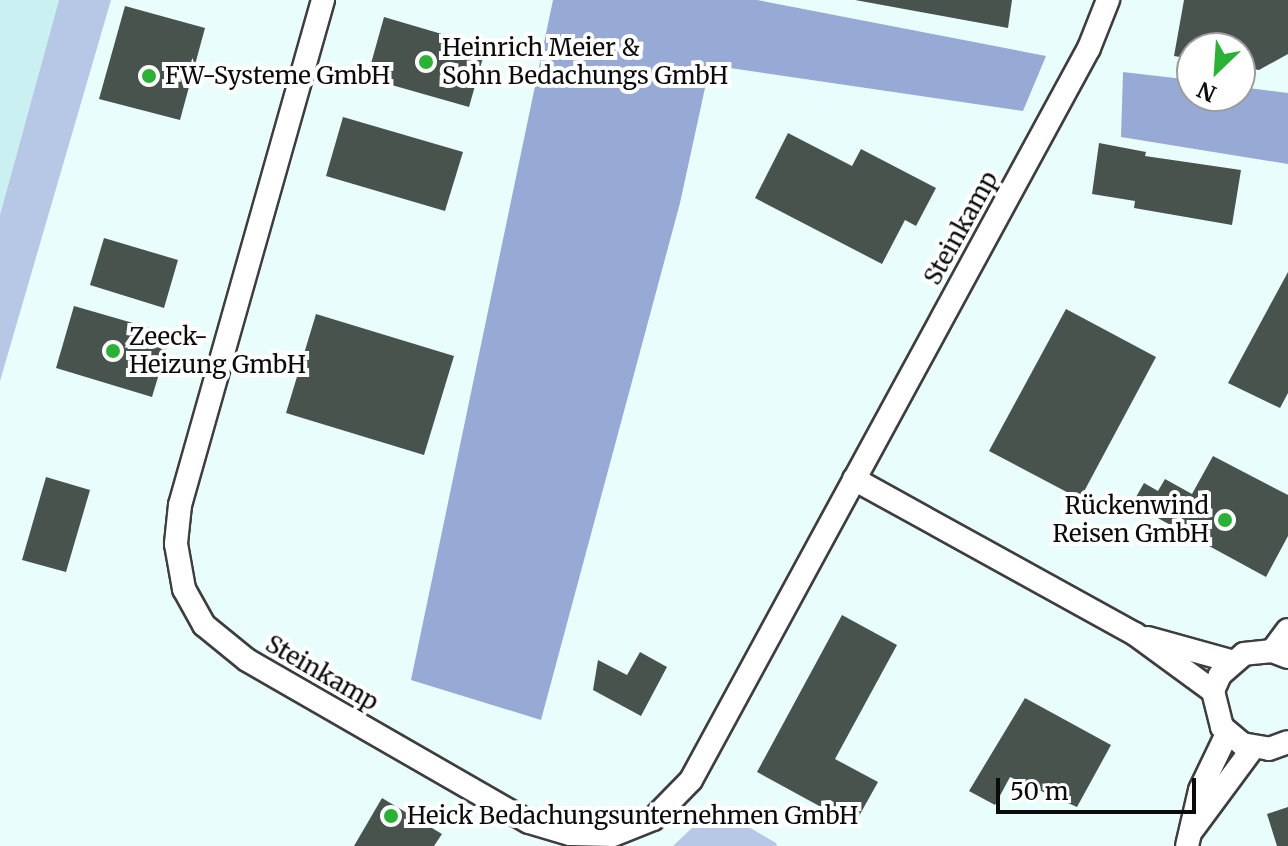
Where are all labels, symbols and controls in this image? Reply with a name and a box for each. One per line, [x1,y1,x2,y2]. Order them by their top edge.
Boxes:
north arrow [1176,32,1256,112]
place label: Heinrich Meier & Sohn Bedachungs GmbH [442,34,728,90]
marker: Heinrich Meier & Sohn Bedachungs GmbH [417,53,435,71]
place label: FW-Systeme GmbH [165,62,390,90]
marker: FW-Systeme GmbH [140,67,158,85]
text: N [1193,76,1221,108]
street label: Steinkamp [918,166,1004,290]
place label: Zeeck- Heizung GmbH [129,323,306,379]
marker: Zeeck- Heizung GmbH [104,342,122,360]
place label: Rückenwind Reisen GmbH [1052,492,1209,548]
marker: Rückenwind Reisen GmbH [1216,511,1234,529]
street label: Steinkamp [261,629,383,717]
scale bar [1000,762,1200,812]
text: 50 m [1010,776,1069,807]
place label: Heick Bedachungsunternehmen GmbH [407,802,858,830]
marker: Heick Bedachungsunternehmen GmbH [382,807,400,825]

